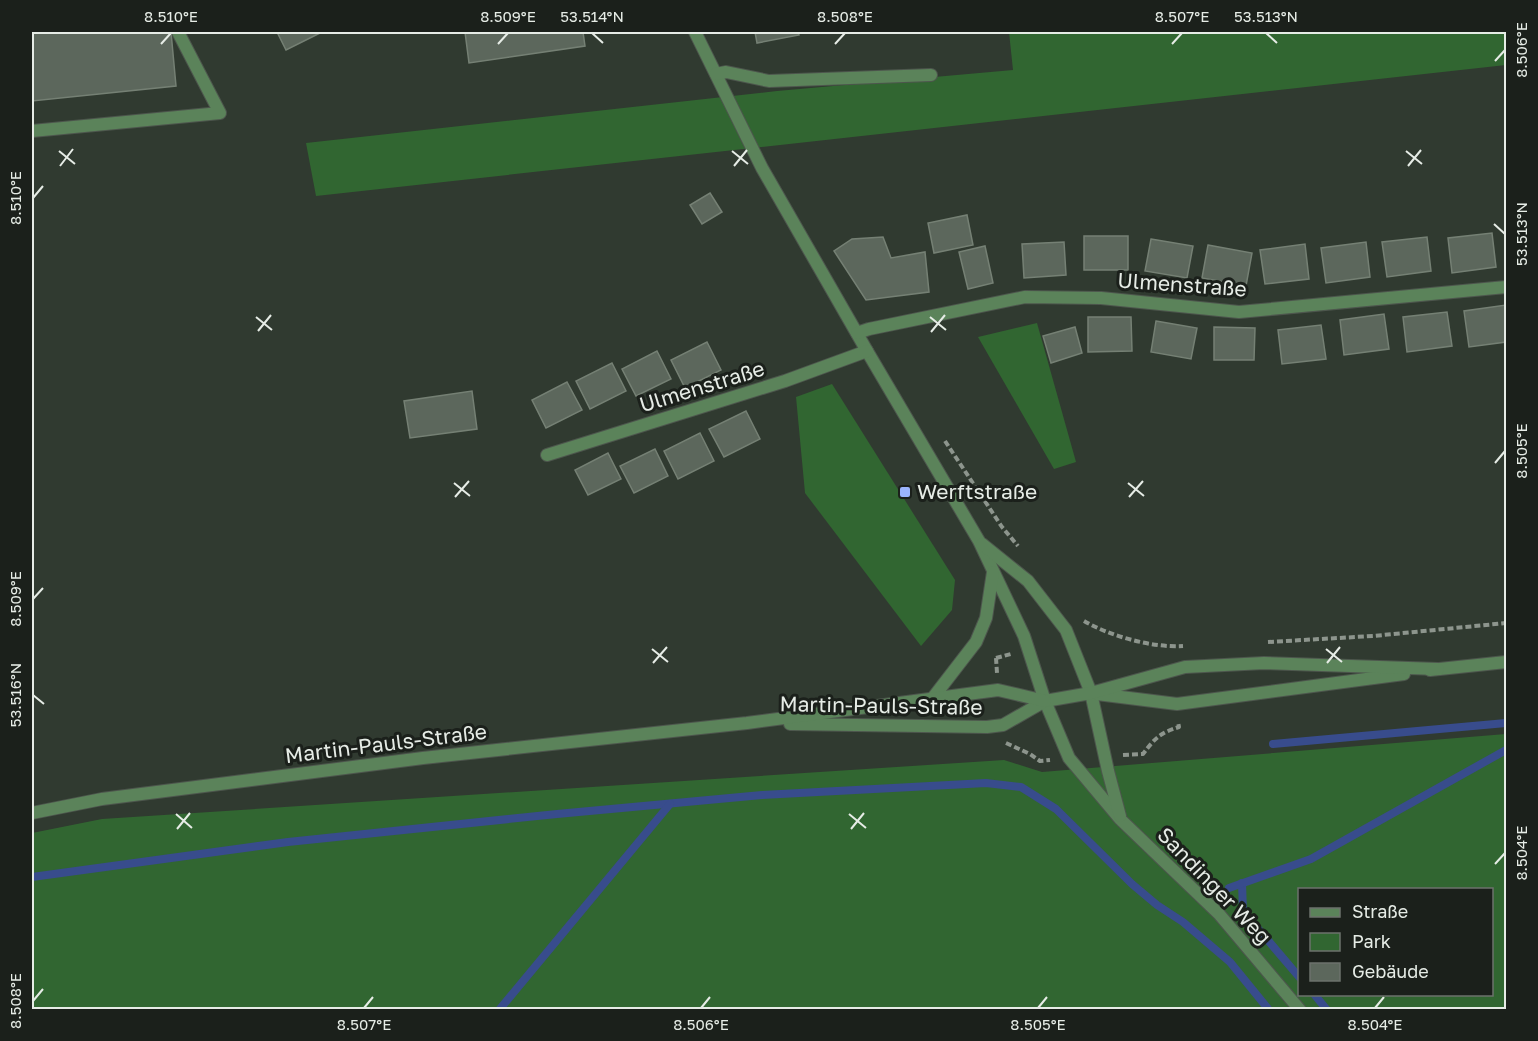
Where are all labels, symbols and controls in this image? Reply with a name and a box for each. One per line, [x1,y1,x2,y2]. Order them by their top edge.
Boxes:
text: 8.510°E [144,7,198,25]
text: 8.509°E [480,7,536,25]
text: 53.514°N [560,7,624,25]
text: 8.508°E [817,7,873,25]
text: 8.507°E [1155,7,1209,25]
text: 53.513°N [1234,7,1298,25]
text: 8.506°E [1512,22,1530,78]
text: 8.510°E [6,171,24,225]
text: 53.513°N [1512,202,1530,266]
street label: Ulmenstraße [1117,267,1248,301]
street label: Ulmenstraße [636,355,767,417]
text: 8.505°E [1512,423,1530,479]
place label: Werftstraße [917,478,1037,504]
marker: Werftstraße [898,485,912,499]
text: 8.509°E [6,571,24,627]
text: 53.516°N [6,663,24,727]
street label: Martin-Pauls-Straße [779,690,983,720]
street label: Martin-Pauls-Straße [284,718,488,768]
street label: Sandinger Weg [1152,821,1277,949]
text: 8.504°E [1512,825,1530,881]
legend [1298,888,1493,996]
text: Straße [1352,900,1408,922]
text: Park [1352,930,1391,952]
text: Gebäude [1352,960,1429,982]
text: 8.508°E [6,973,24,1029]
text: 8.507°E [337,1015,391,1033]
text: 8.506°E [673,1015,729,1033]
text: 8.505°E [1010,1015,1066,1033]
text: 8.504°E [1347,1015,1403,1033]

